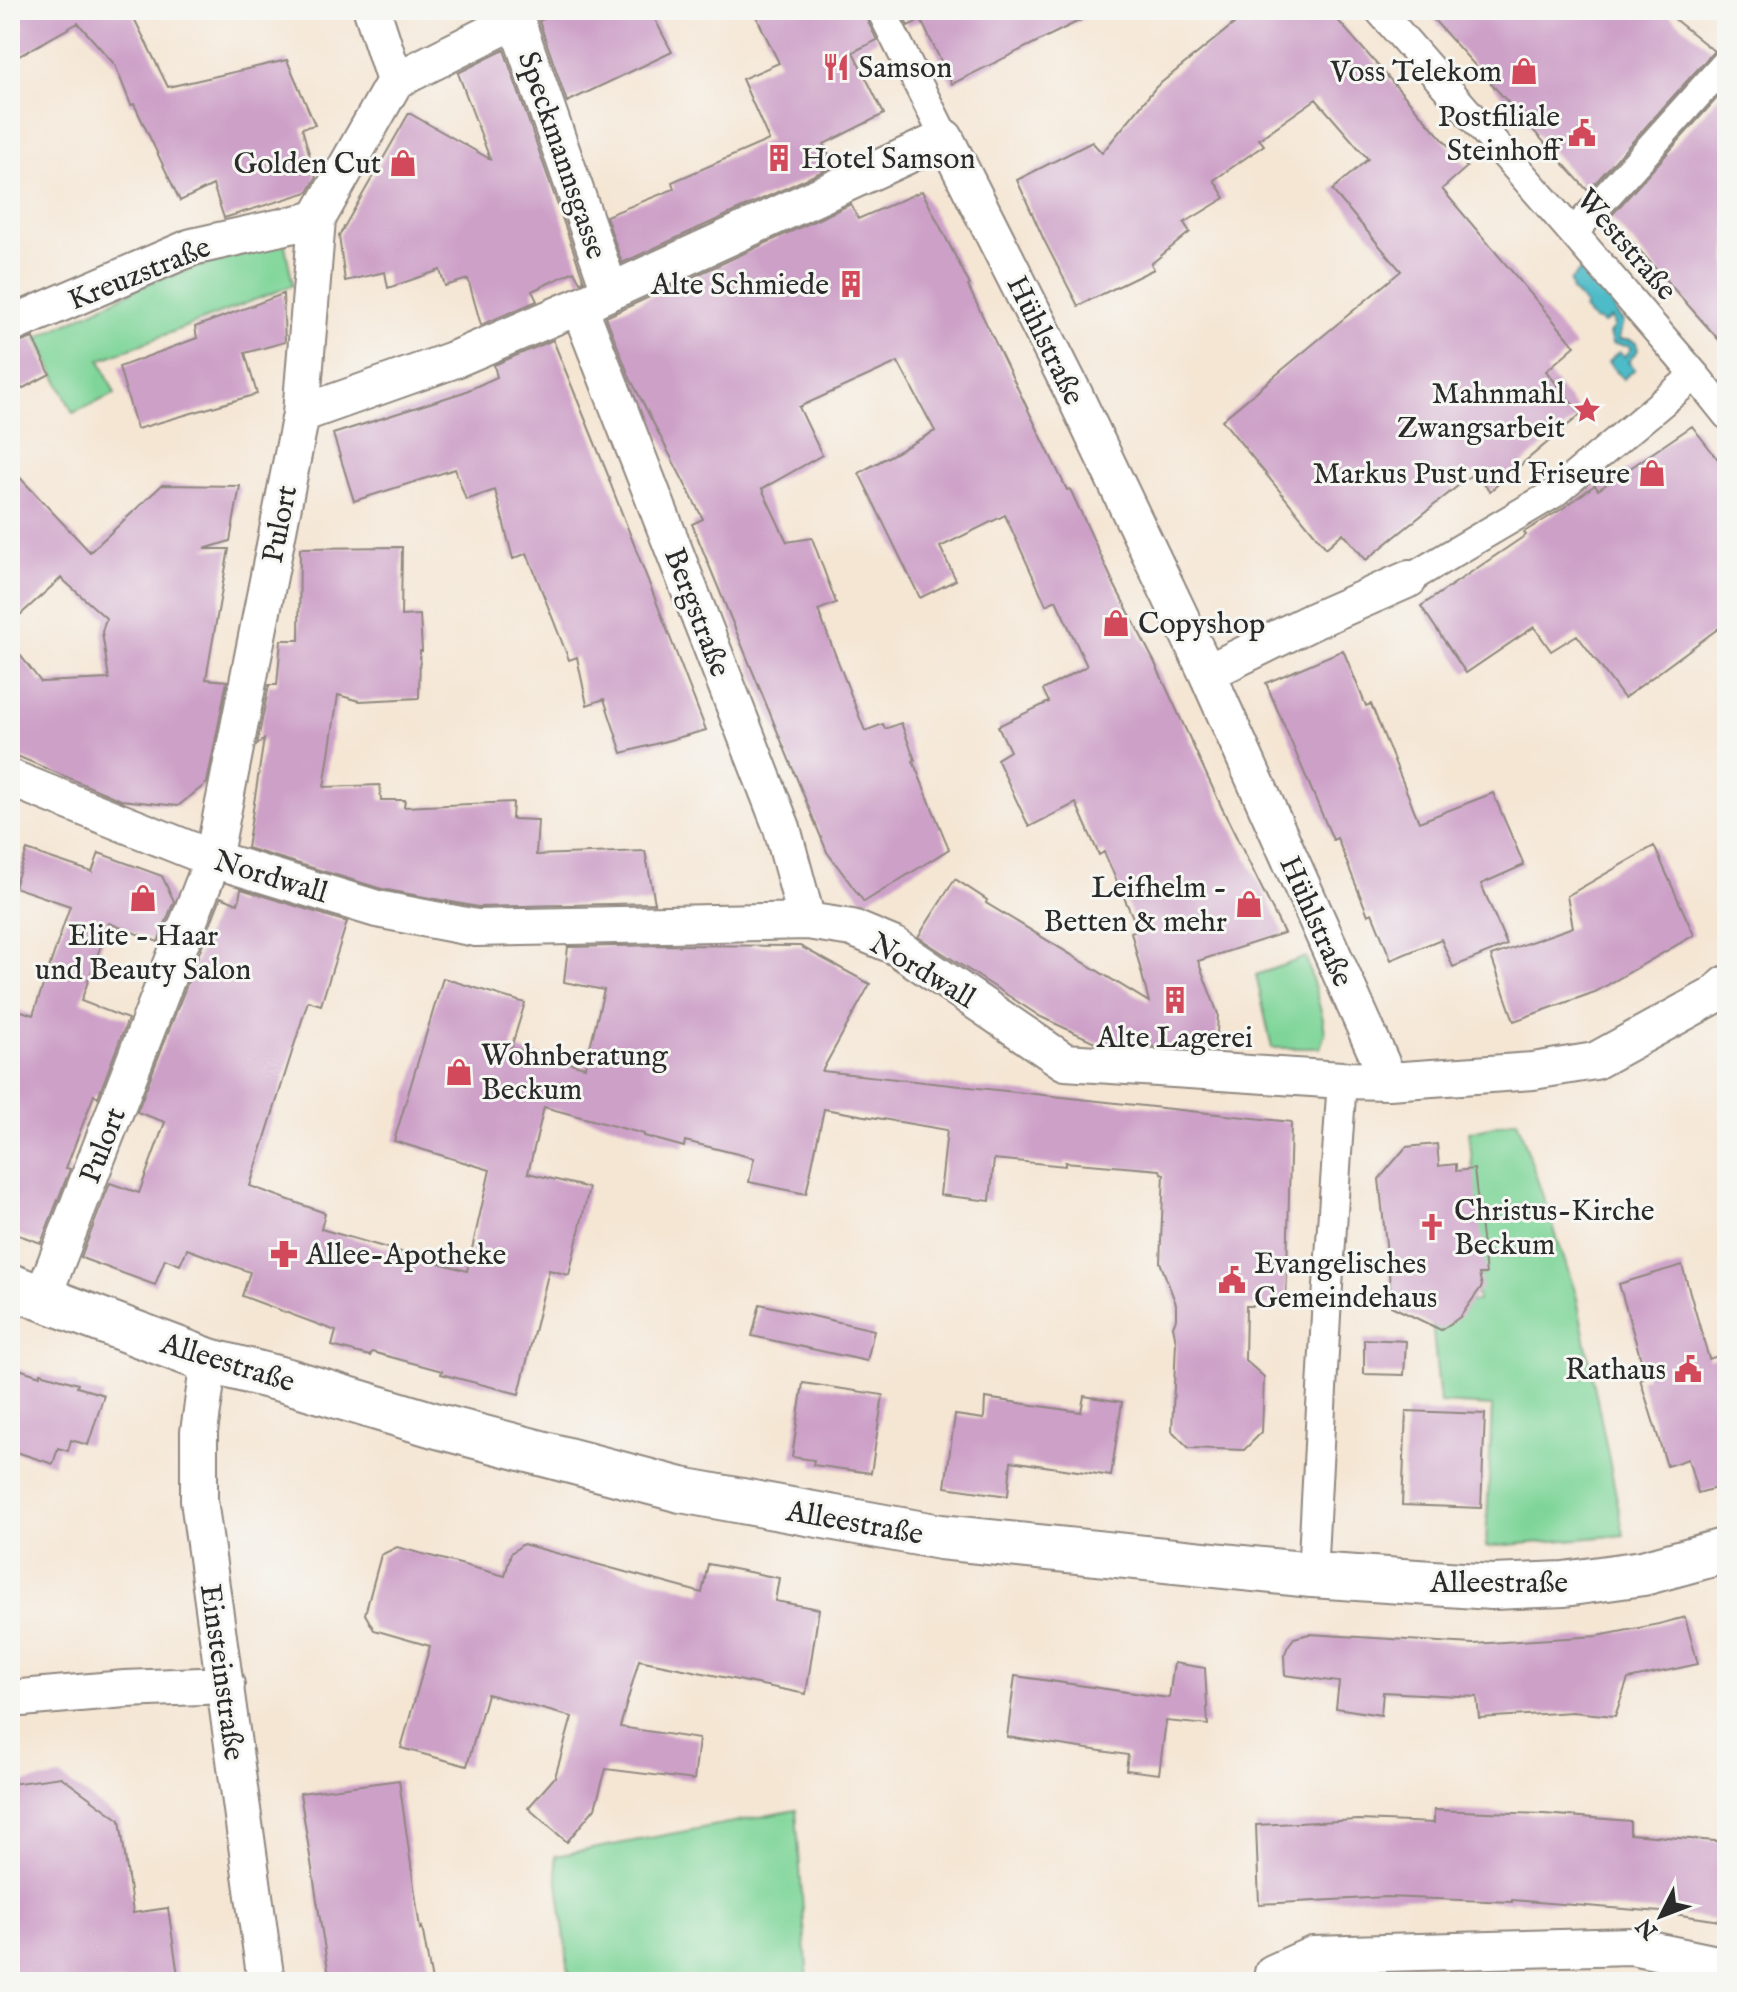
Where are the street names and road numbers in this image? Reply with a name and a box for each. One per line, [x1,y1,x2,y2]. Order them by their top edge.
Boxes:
street label: Speckmannsgasse [508,47,614,264]
street label: Weststraße [1567,182,1684,309]
street label: Kreuzstraße [63,229,216,321]
street label: Hühlstraße [997,270,1092,412]
street label: Pulort [255,482,307,566]
street label: Bergstraße [654,543,738,683]
street label: Nordwall [209,843,333,913]
street label: Hühlstraße [1270,851,1361,993]
street label: Nordwall [862,925,983,1019]
street label: Pulort [72,1102,136,1189]
street label: Alleestraße [155,1325,299,1402]
street label: Alleestraße [782,1493,926,1555]
street label: Alleestraße [1429,1565,1568,1603]
street label: Einsteinstraße [190,1582,252,1763]

